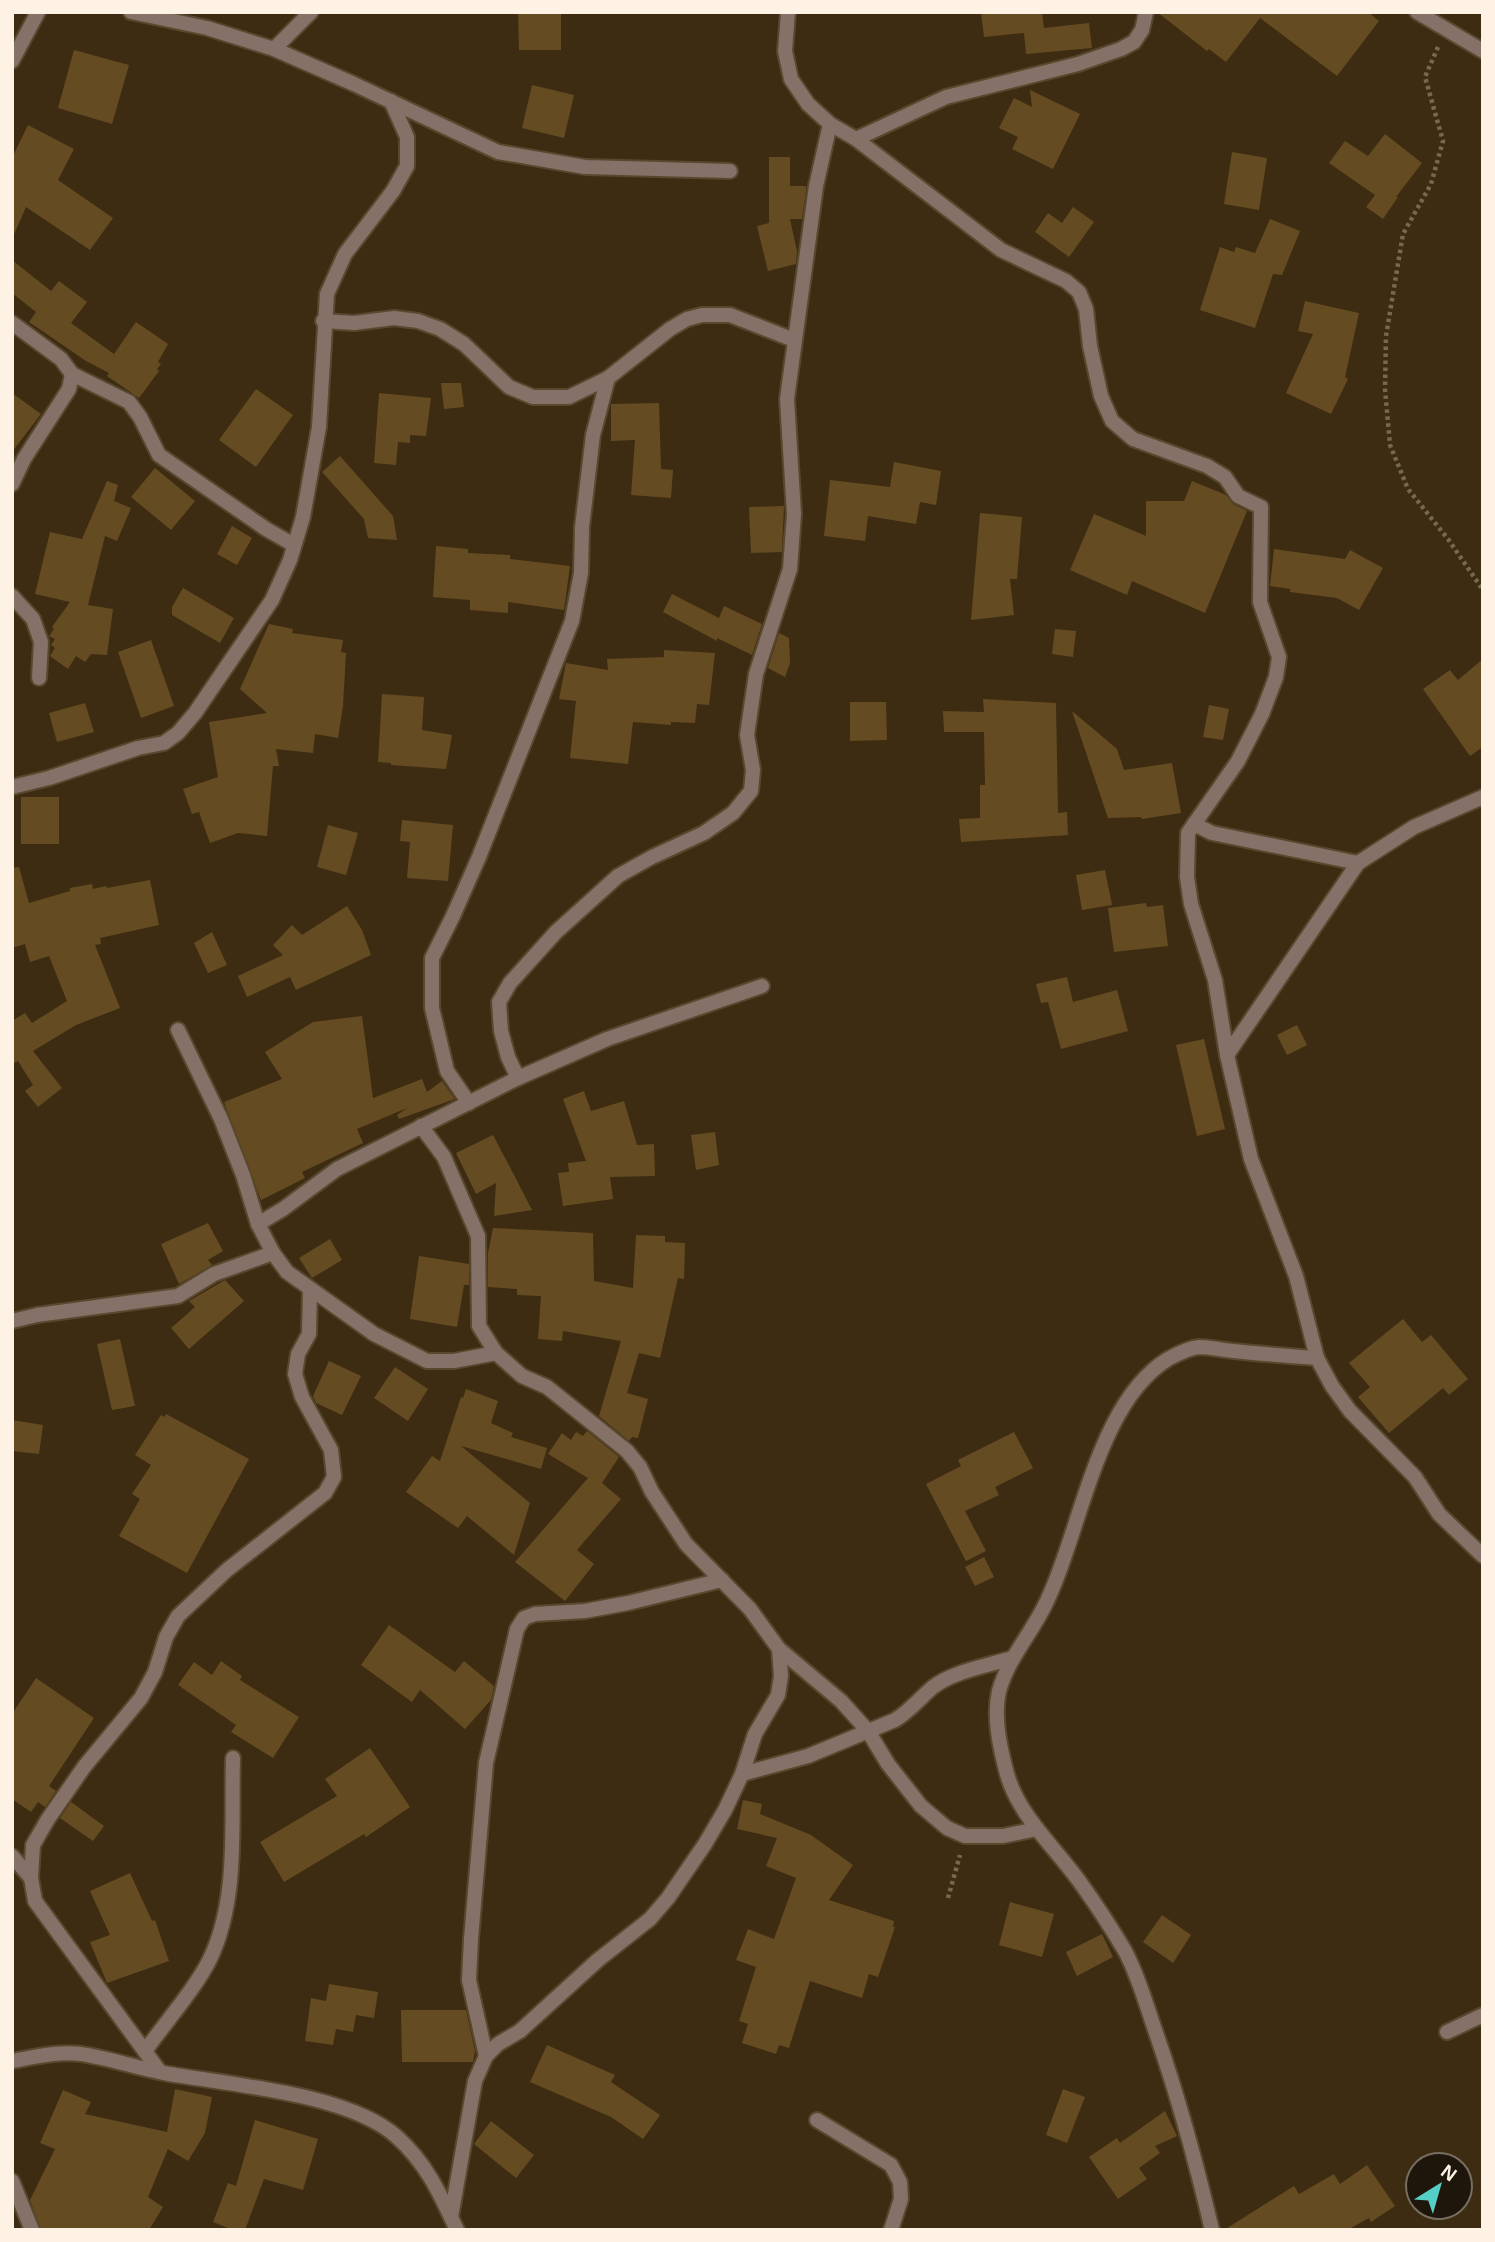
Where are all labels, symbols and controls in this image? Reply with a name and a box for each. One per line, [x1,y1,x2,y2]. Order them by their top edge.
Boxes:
north arrow [1404,2151,1474,2221]
text: N [1437,2160,1461,2185]

